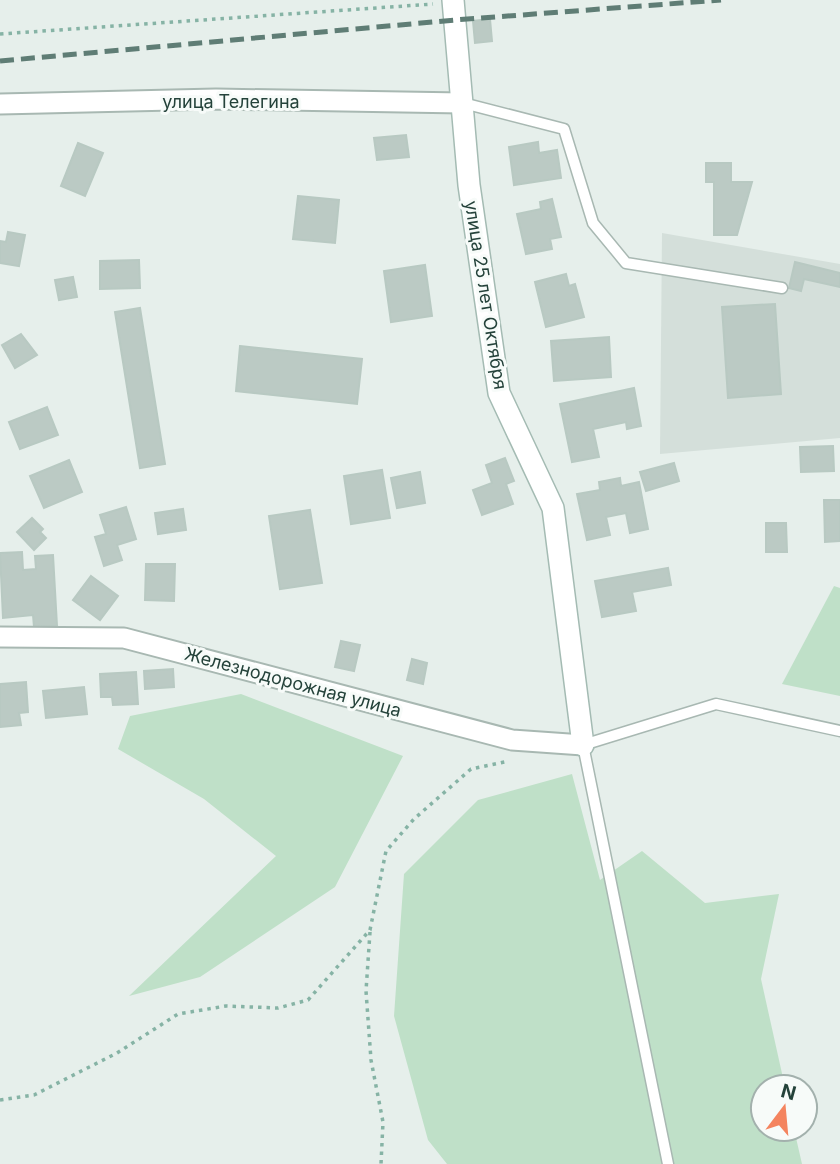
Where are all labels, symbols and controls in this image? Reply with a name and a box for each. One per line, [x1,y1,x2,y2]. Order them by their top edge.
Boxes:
street label: улица Телегина [162,91,300,112]
street label: улица 25 лет Октября [461,199,511,391]
street label: Железнодорожная улица [182,643,404,721]
north arrow [749,1073,819,1143]
text: N [778,1079,799,1105]

